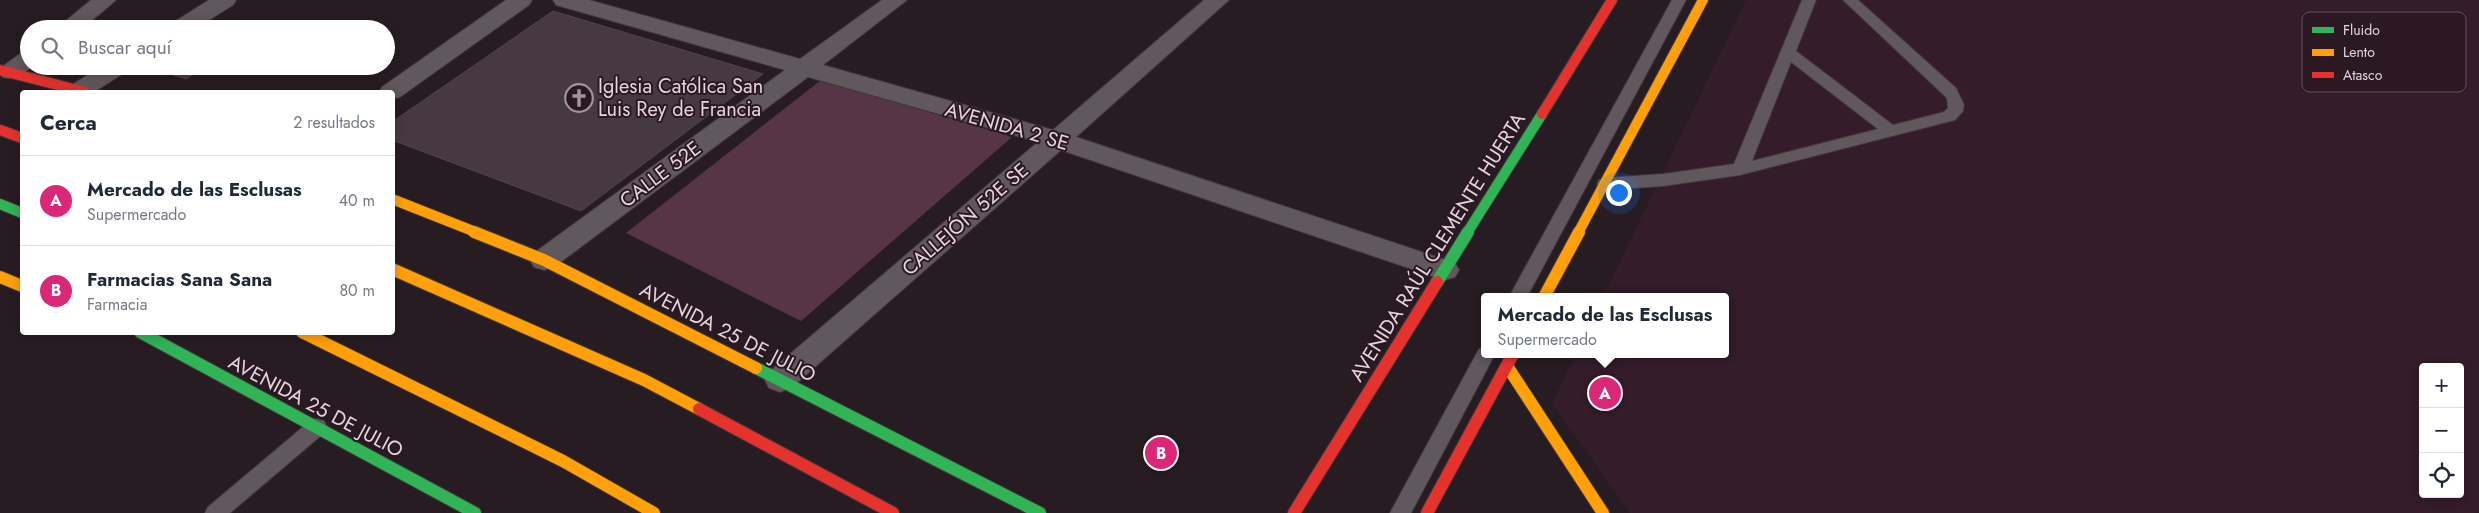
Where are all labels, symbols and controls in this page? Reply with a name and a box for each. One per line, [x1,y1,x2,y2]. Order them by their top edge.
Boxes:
legend [2302,12,2466,92]
search box [20,20,395,75]
text: Fluido [2343,20,2380,40]
icon: search [38,34,66,62]
text: Buscar aquí [78,34,172,61]
text: Lento [2343,42,2375,62]
text: Atasco [2343,65,2383,85]
place label: Iglesia Católica San Luis Rey de Francia [598,72,763,124]
church icon: Iglesia Católica San Luis Rey de Francia [564,83,594,113]
street label: AVENIDA 2 SE [942,95,1072,158]
street label: AVENIDA RAÚL CLEMENTE HUERTA [1342,107,1533,387]
text: Cerca [40,108,97,138]
text: 2 resultados [293,111,375,134]
street label: CALLE 52E [614,134,707,215]
street label: CALLEJÓN 52E SE [896,156,1035,283]
text: Mercado de las Esclusas [87,176,302,203]
your location [1606,180,1632,206]
text: A [50,189,62,212]
text: 40 m [339,189,375,212]
text: Supermercado [87,203,186,226]
text: Farmacias Sana Sana [87,266,272,293]
street label: AVENIDA 25 DE JULIO [635,275,821,389]
text: B [51,279,61,302]
text: 80 m [339,279,375,302]
text: Farmacia [87,293,147,316]
popup [1481,293,1729,358]
text: Mercado de las Esclusas [1498,301,1712,328]
text: Supermercado [1498,328,1597,351]
street label: AVENIDA 25 DE JULIO [223,348,408,465]
map controls [2419,363,2464,498]
button: + [2419,363,2464,408]
pin: A [1589,374,1621,412]
button: − [2419,408,2464,453]
pin: B [1145,434,1177,472]
button: locate [2419,453,2464,498]

